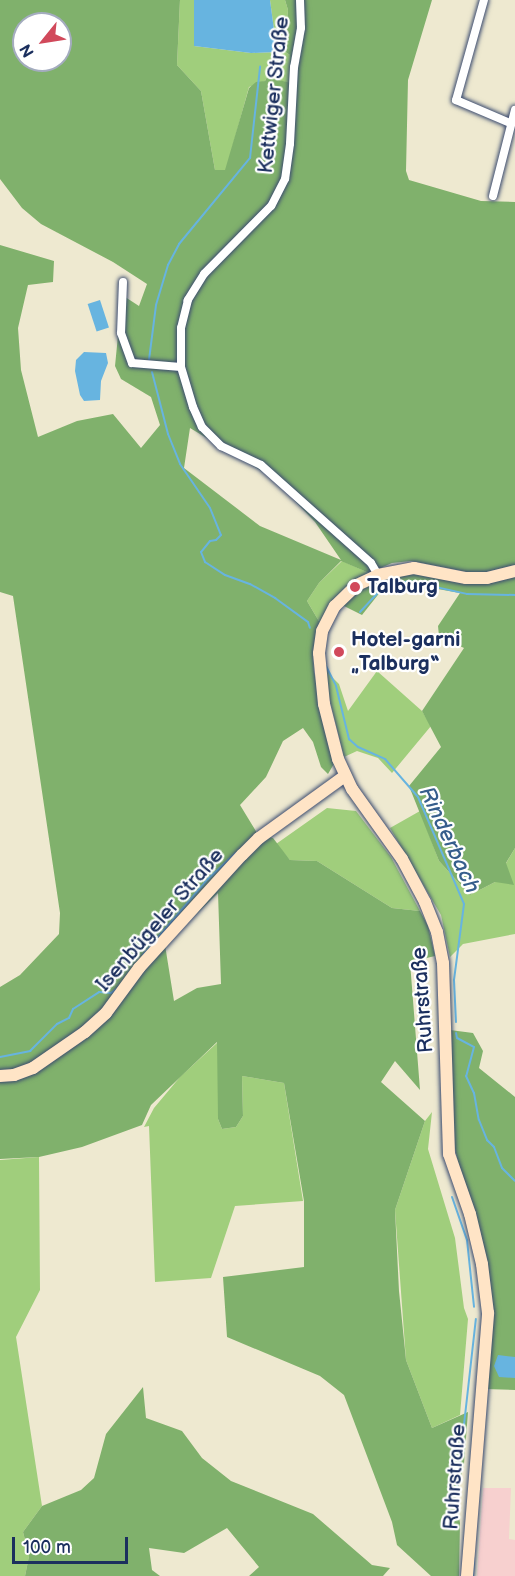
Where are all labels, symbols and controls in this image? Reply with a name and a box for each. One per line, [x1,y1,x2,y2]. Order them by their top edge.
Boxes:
north arrow [12,12,72,72]
street label: Kettwiger Straße [253,15,295,175]
text: N [16,40,39,60]
place label: Talburg [367,574,438,600]
marker: Talburg [348,580,362,594]
place label: Hotel-garni „Talburg“ [351,627,460,677]
marker: Hotel-garni „Talburg“ [332,645,346,659]
water label: Rinderbach [413,782,485,898]
street label: Isenbügeler Straße [91,843,229,997]
street label: Ruhrstraße [407,946,439,1054]
street label: Ruhrstraße [439,1423,471,1531]
scale bar [15,1525,130,1563]
text: 100 m [23,1537,71,1558]

